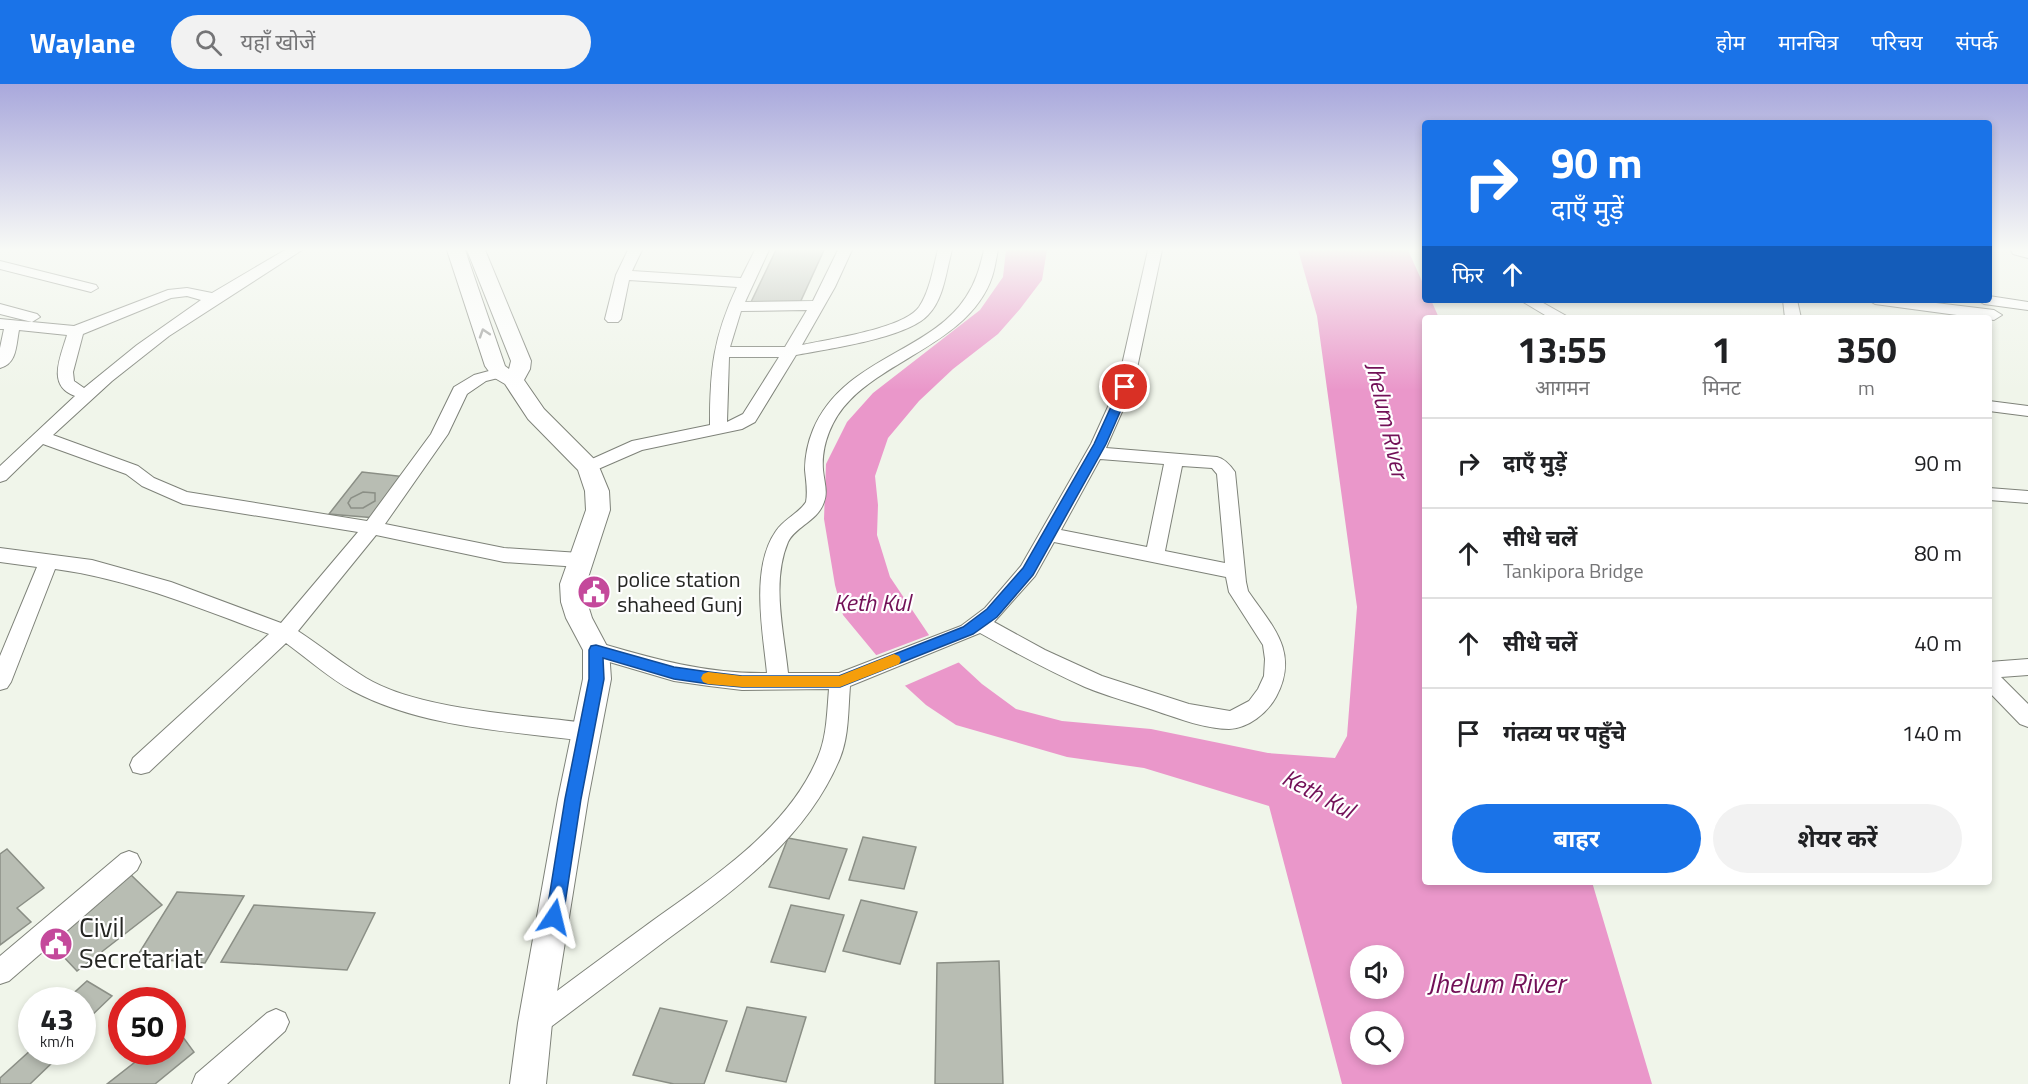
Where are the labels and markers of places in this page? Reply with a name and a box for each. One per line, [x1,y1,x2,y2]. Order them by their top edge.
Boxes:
pin [1099,361,1150,412]
place label: police station shaheed Gunj [617,562,742,621]
public building icon: police station shaheed Gunj [576,574,612,610]
place label: Civil Secretariat [79,906,203,978]
public building icon: Civil Secretariat [38,926,74,962]

